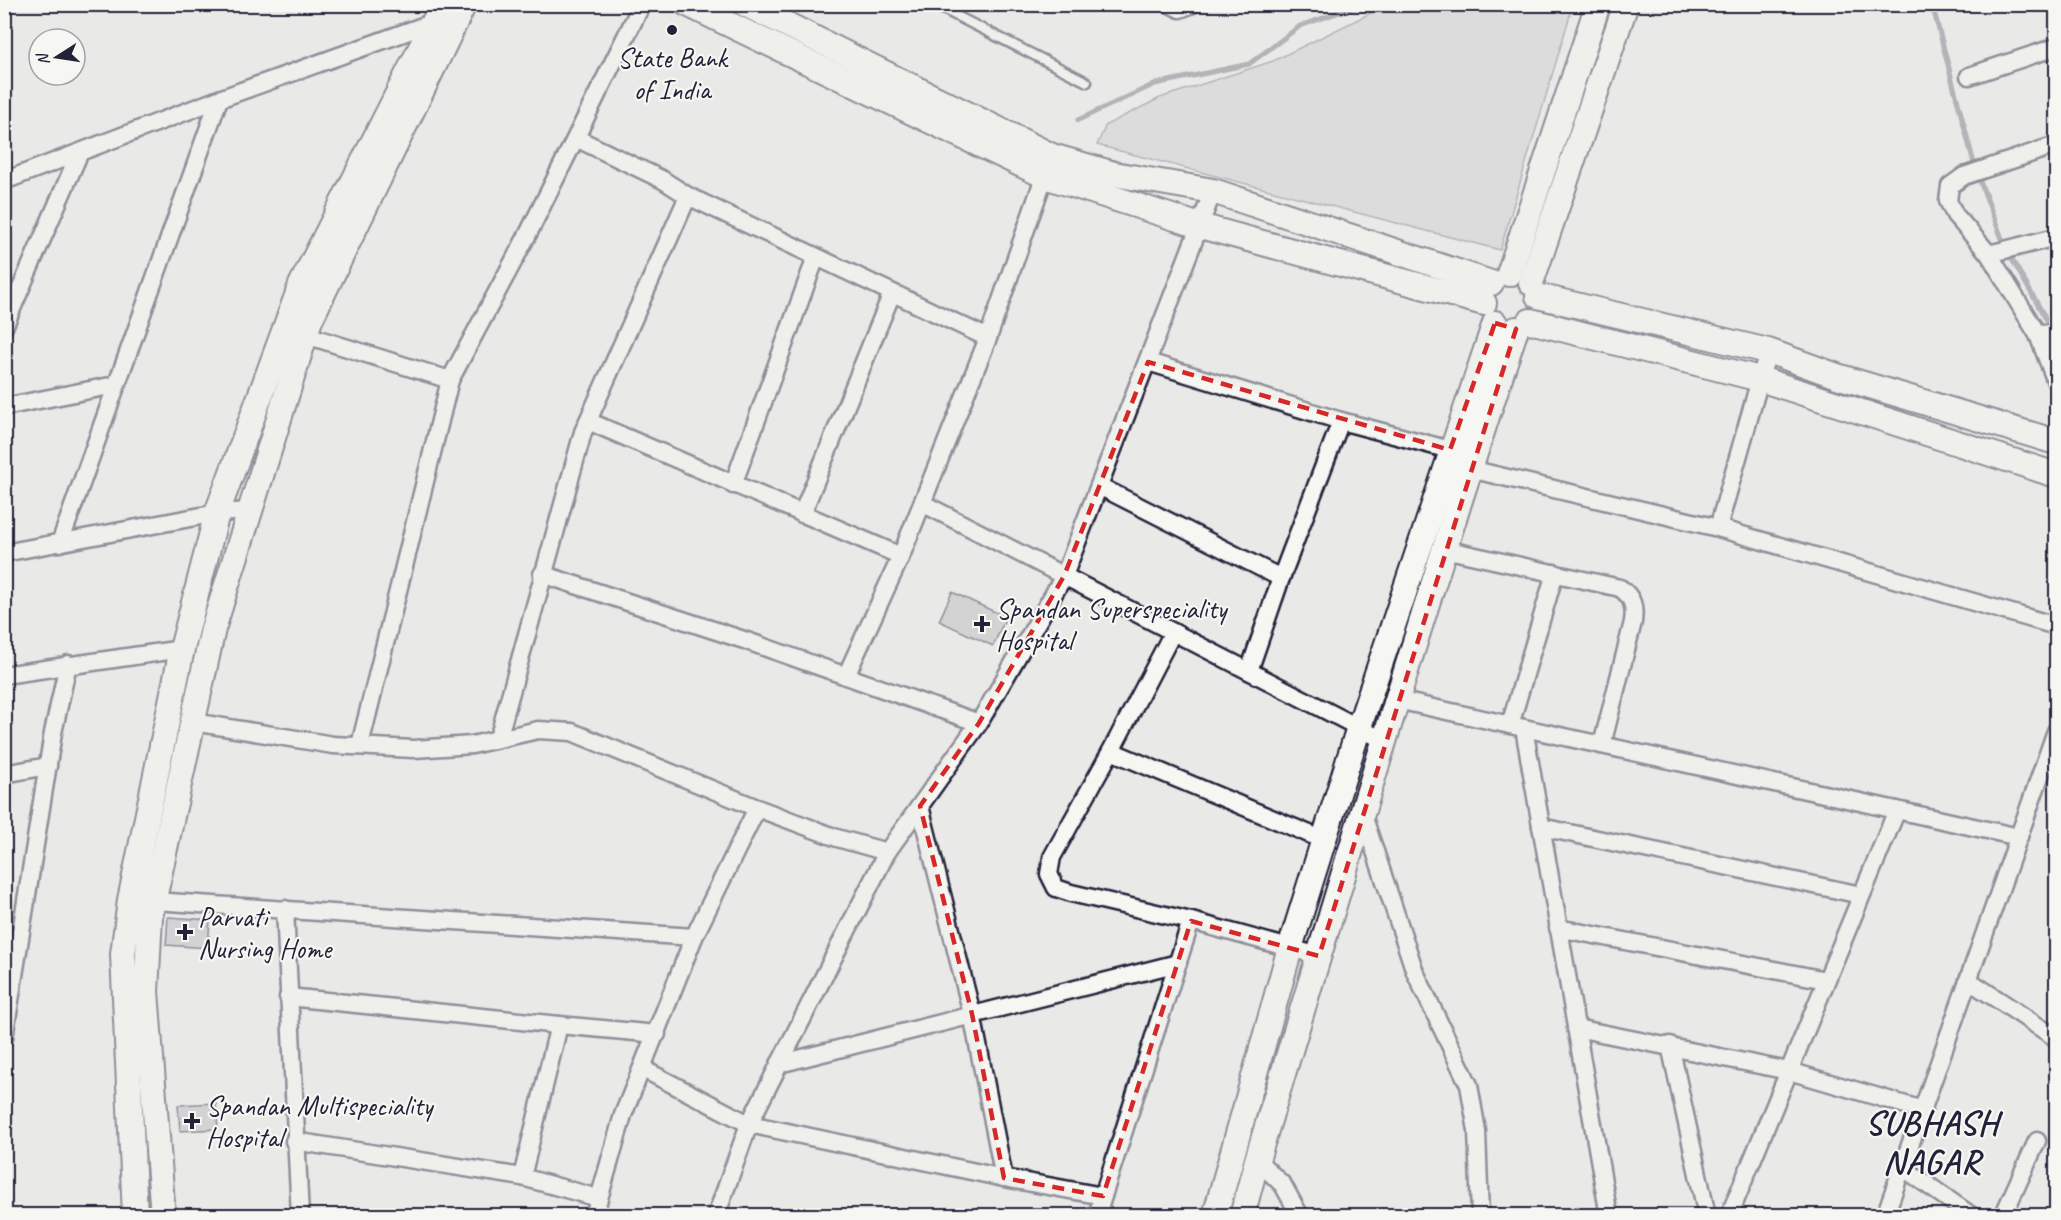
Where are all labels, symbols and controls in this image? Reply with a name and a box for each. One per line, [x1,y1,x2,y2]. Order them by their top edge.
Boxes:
marker: State Bank of India [665,23,679,37]
north arrow [27,27,87,87]
place label: State Bank of India [617,40,730,107]
text: N [32,50,54,67]
place label: Spandan Superspeciality Hospital [996,591,1229,658]
marker: Spandan Superspeciality Hospital [973,615,991,633]
place label: Parvati Nursing Home [198,899,333,966]
marker: Parvati Nursing Home [176,923,194,941]
place label: Spandan Multispeciality Hospital [206,1088,435,1155]
district label: SUBHASH NAGAR [1865,1101,2004,1183]
marker: Spandan Multispeciality Hospital [183,1112,201,1130]

